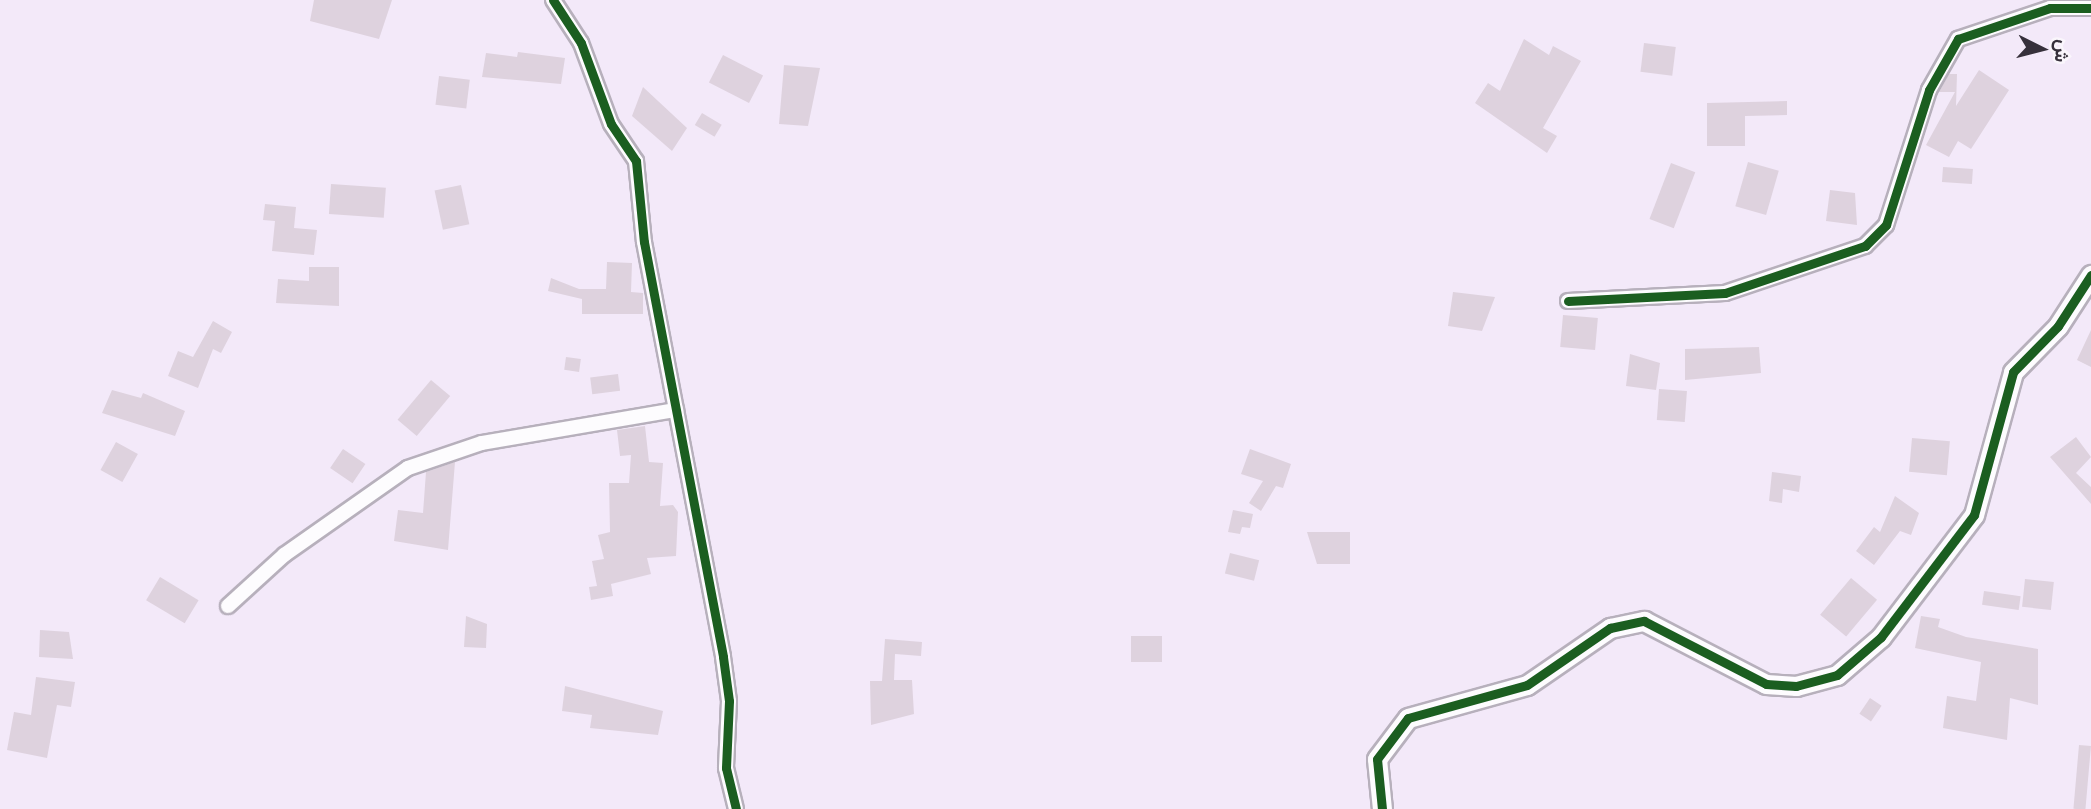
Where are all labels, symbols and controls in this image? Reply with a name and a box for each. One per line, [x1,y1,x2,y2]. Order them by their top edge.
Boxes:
north arrow [2007,14,2077,84]
text: ش [2051,39,2076,64]

